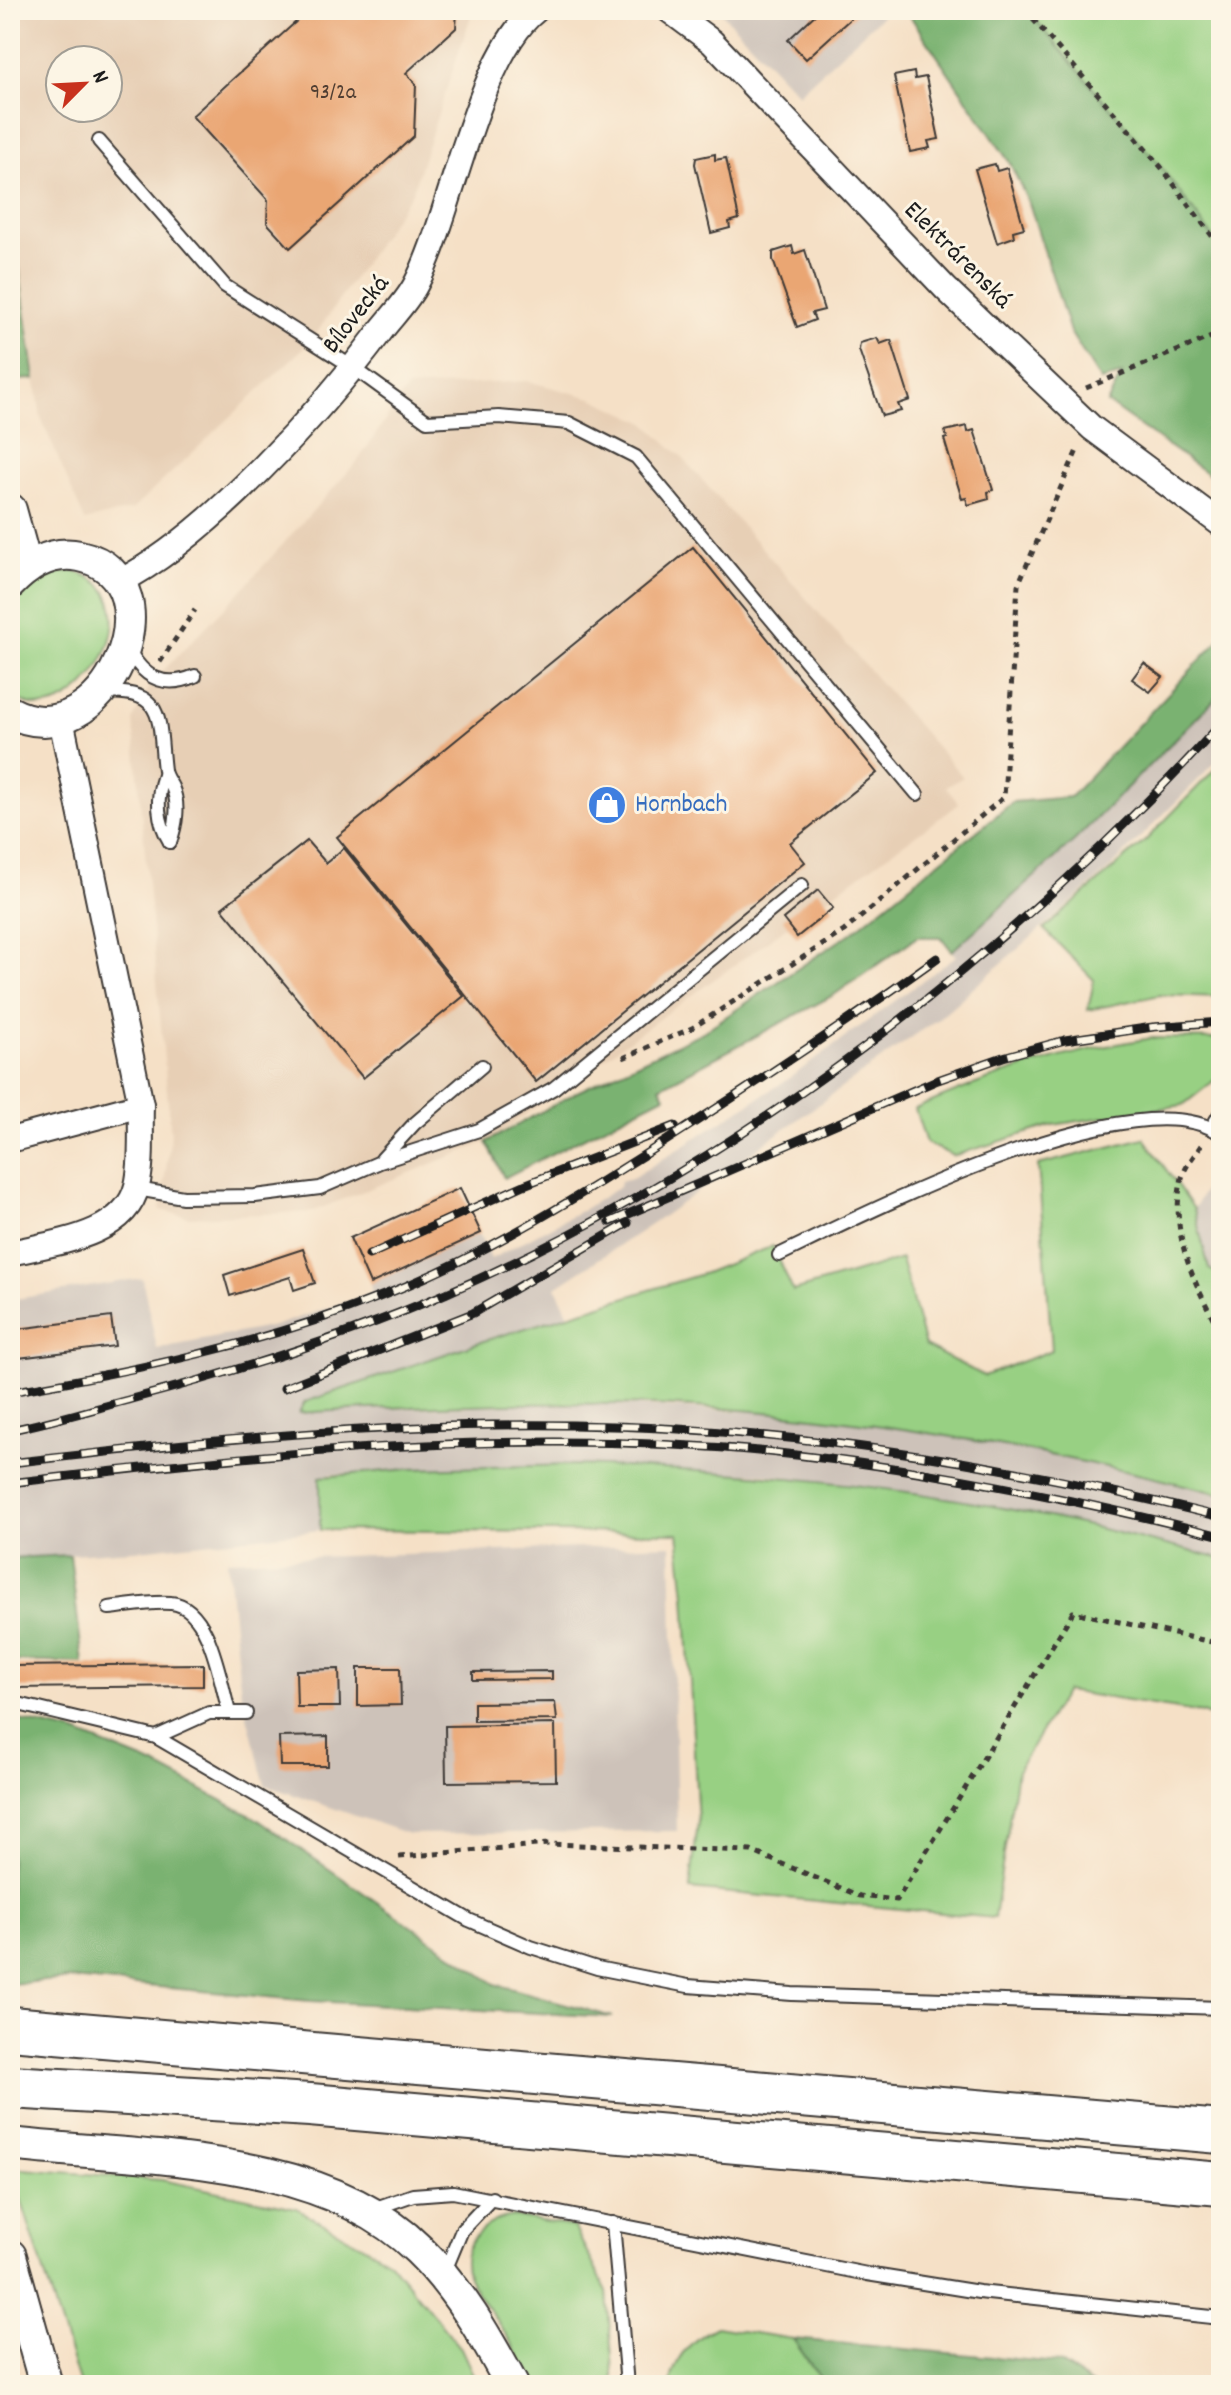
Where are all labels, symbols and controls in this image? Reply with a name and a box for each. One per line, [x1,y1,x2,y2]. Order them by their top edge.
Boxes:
north arrow [44,44,124,124]
text: N [83,66,115,89]
house number: 93/2a [310,78,357,109]
street label: Elektrárenská [894,193,1020,319]
street label: Bílovecká [314,268,400,362]
shop icon: Hornbach [586,784,628,826]
place label: Hornbach [635,787,727,824]

